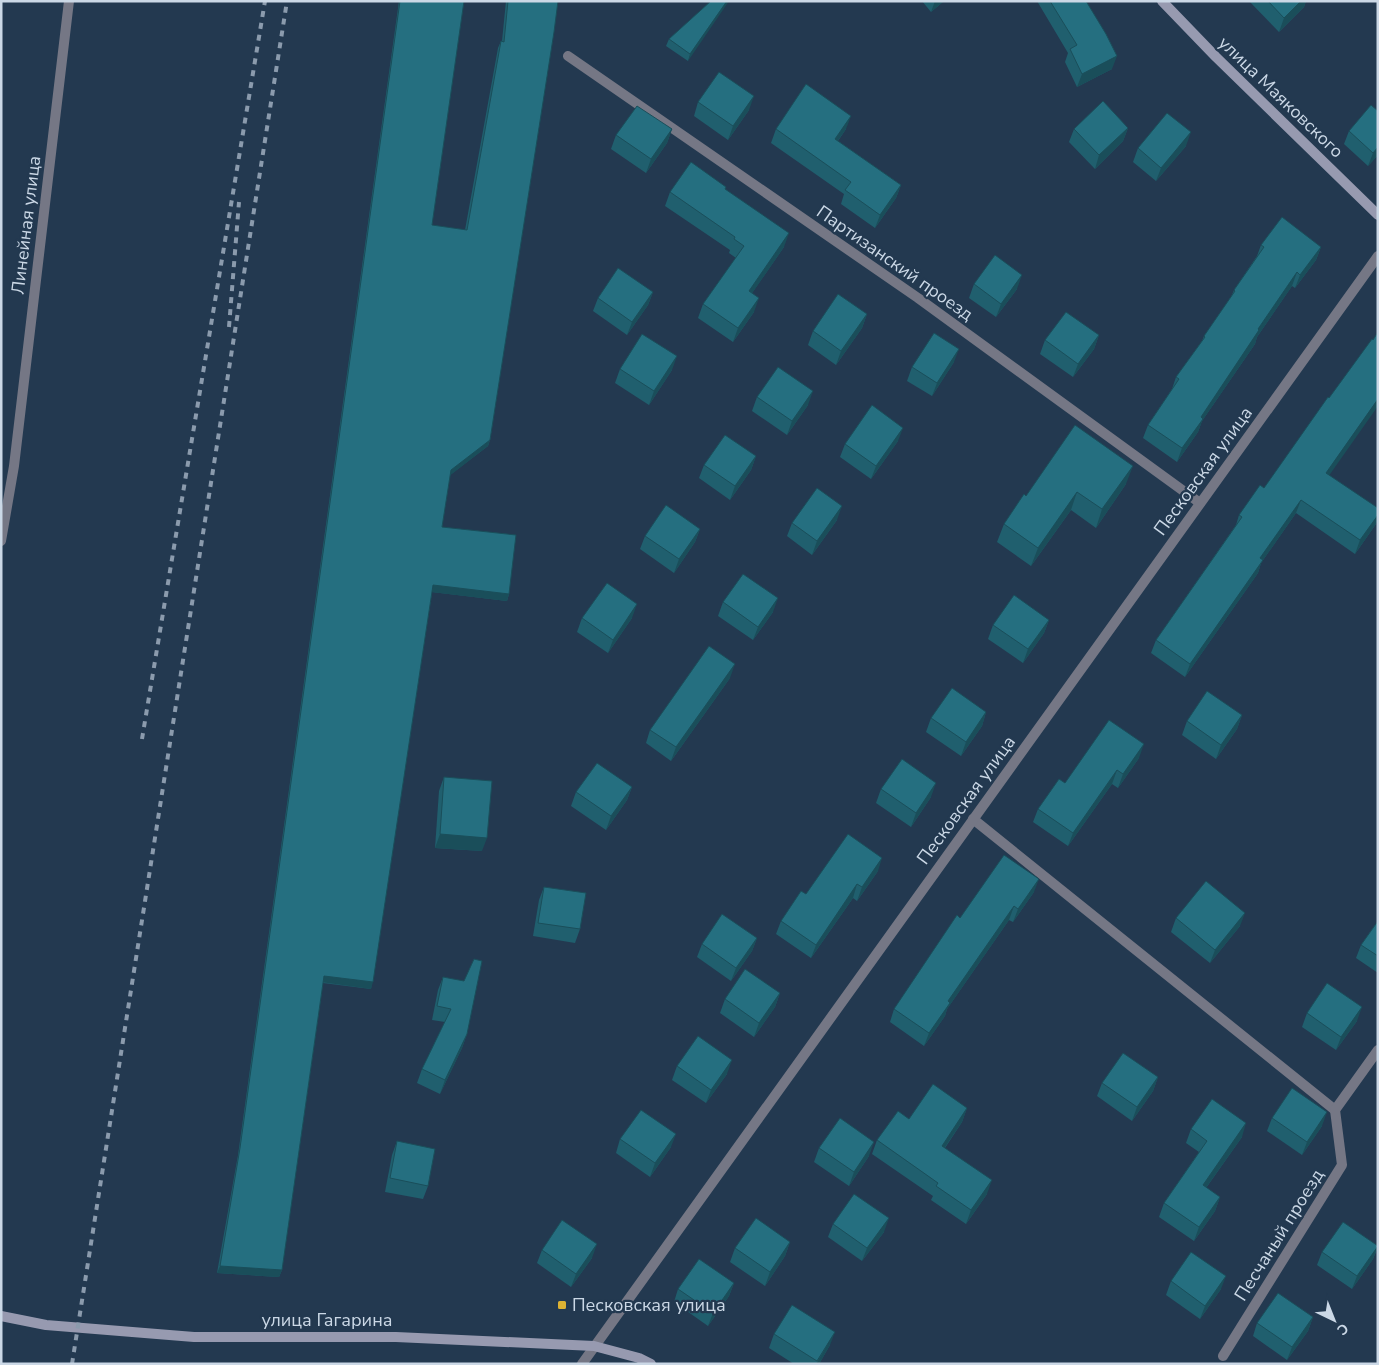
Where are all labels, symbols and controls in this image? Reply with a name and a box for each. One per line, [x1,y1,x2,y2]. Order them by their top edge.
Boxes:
street label: улица Маяковского [1213,31,1349,163]
street label: Линейная улица [6,154,46,296]
street label: Партизанский проезд [812,200,978,326]
street label: Песковская улица [1148,402,1258,540]
street label: Песковская улица [911,731,1021,869]
street label: Песчаный проезд [1229,1164,1329,1306]
place label: Песковская улица [572,1293,726,1317]
north arrow [1309,1295,1359,1345]
marker: Песковская улица [556,1299,568,1311]
street label: улица Гагарина [262,1308,392,1332]
text: С [1332,1319,1352,1340]

